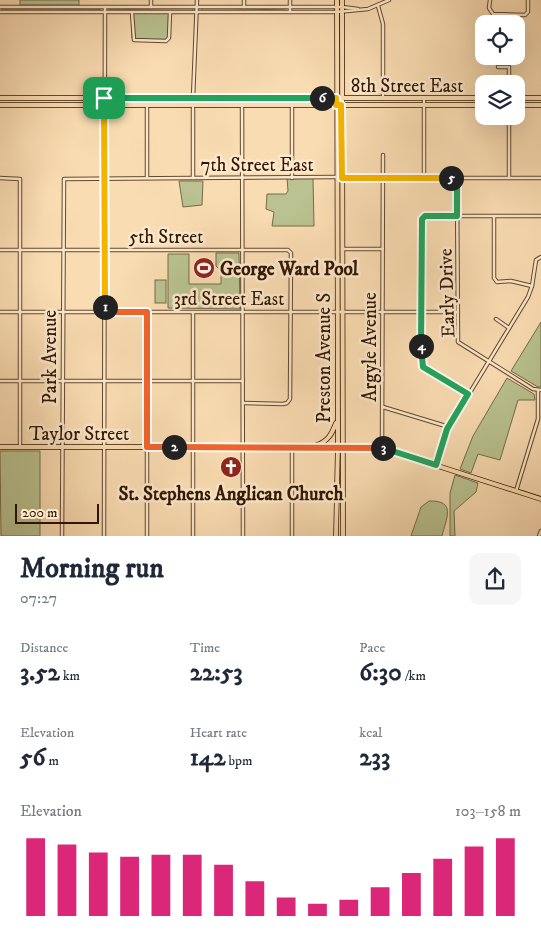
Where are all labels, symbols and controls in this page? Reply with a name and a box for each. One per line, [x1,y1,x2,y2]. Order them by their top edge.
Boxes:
map controls [475,15,525,125]
button: locate [475,15,525,65]
street label: 8th Street East [351,75,463,98]
button: layers [475,75,525,125]
pin [83,77,125,119]
icon: arrive [90,84,118,112]
pin: 6 [310,86,334,110]
text: 6 [319,89,326,107]
street label: 7th Street East [200,154,314,177]
pin: 5 [438,166,464,190]
text: 5 [448,169,455,187]
street label: 5th Street [129,226,203,249]
street label: Early Drive [434,248,461,338]
sports icon: George Ward Pool [192,256,216,280]
place label: George Ward Pool [220,258,359,281]
street label: 3rd Street East [174,288,284,311]
street label: Argyle Avenue [359,292,382,402]
street label: Preston Avenue S [313,293,336,423]
pin: 1 [92,294,118,320]
text: 1 [103,298,108,316]
street label: Park Avenue [39,310,62,404]
pin: 4 [408,334,434,358]
text: 4 [417,337,426,355]
street label: Taylor Street [29,423,129,446]
pin: 2 [162,434,186,460]
pin: 3 [370,436,396,460]
text: 2 [171,438,178,456]
text: 3 [381,439,386,457]
church icon: St. Stephens Anglican Church [219,455,243,479]
place label: St. Stephens Anglican Church [118,483,345,506]
scale bar [15,501,99,524]
text: 200 m [22,504,57,522]
text: Morning run [20,551,164,586]
button: share [469,553,521,605]
text: 07:27 [20,588,57,608]
text: Distance [20,639,68,657]
text: Time [190,639,220,657]
text: Pace [359,639,385,657]
text: 3.52 [20,657,60,688]
text: 22:53 [190,657,243,688]
text: 6:30 [359,657,402,688]
text: km [60,667,80,685]
text: /km [402,667,426,685]
text: Elevation [20,724,74,742]
text: Heart rate [190,724,247,742]
text: kcal [359,724,382,742]
text: 56 [20,742,45,773]
text: 142 [190,742,226,773]
text: 233 [359,742,390,773]
text: m [45,752,59,770]
text: bpm [226,752,253,770]
text: Elevation [20,801,82,821]
text: 103–158 m [455,801,521,821]

